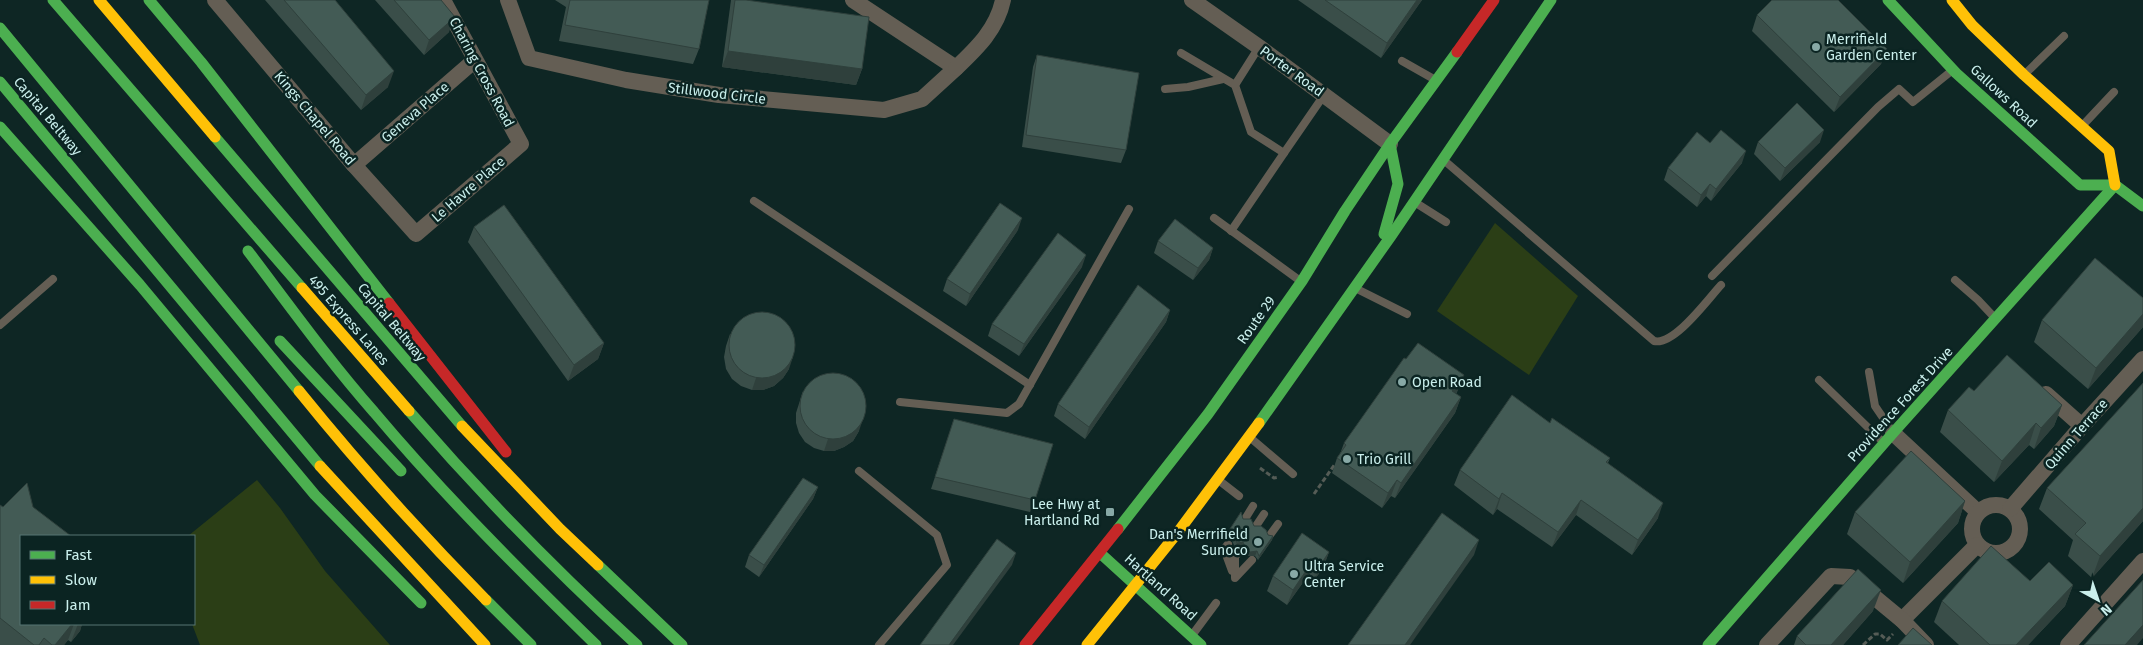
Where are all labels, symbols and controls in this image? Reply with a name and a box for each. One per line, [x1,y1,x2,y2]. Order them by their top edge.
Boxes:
street label: Charing Cross Road [445,14,518,130]
place label: Merrifield Garden Center [1826,31,1917,64]
marker: Merrifield Garden Center [1810,41,1822,53]
street label: Porter Road [1256,42,1327,100]
street label: Gallows Road [1967,61,2041,132]
street label: Kings Chapel Road [270,68,359,169]
street label: Capital Beltway [10,74,85,159]
street label: Geneva Place [378,78,453,146]
street label: Stillwood Circle [667,79,767,108]
street label: Le Havre Place [428,153,509,226]
street label: 495 Express Lanes [305,272,393,369]
street label: Capital Beltway [354,280,429,365]
street label: Route 29 [1234,293,1279,348]
street label: Providence Forest Drive [1844,343,1957,465]
place label: Open Road [1412,374,1482,391]
marker: Open Road [1396,376,1408,388]
street label: Quinn Terrace [2041,396,2112,473]
place label: Trio Grill [1357,451,1411,468]
marker: Trio Grill [1341,453,1353,465]
place label: Lee Hwy at Hartland Rd [1024,496,1101,529]
marker: Lee Hwy at Hartland Rd [1104,506,1116,518]
place label: Dan's Merrifield Sunoco [1149,526,1248,559]
legend [20,535,195,625]
marker: Dan's Merrifield Sunoco [1252,536,1264,548]
text: Fast [65,546,92,564]
street label: Hartland Road [1121,550,1200,624]
place label: Ultra Service Center [1304,558,1384,591]
marker: Ultra Service Center [1288,568,1300,580]
text: Slow [65,571,97,589]
north arrow [2073,575,2123,625]
text: Jam [65,596,91,614]
text: N [2097,600,2115,619]

